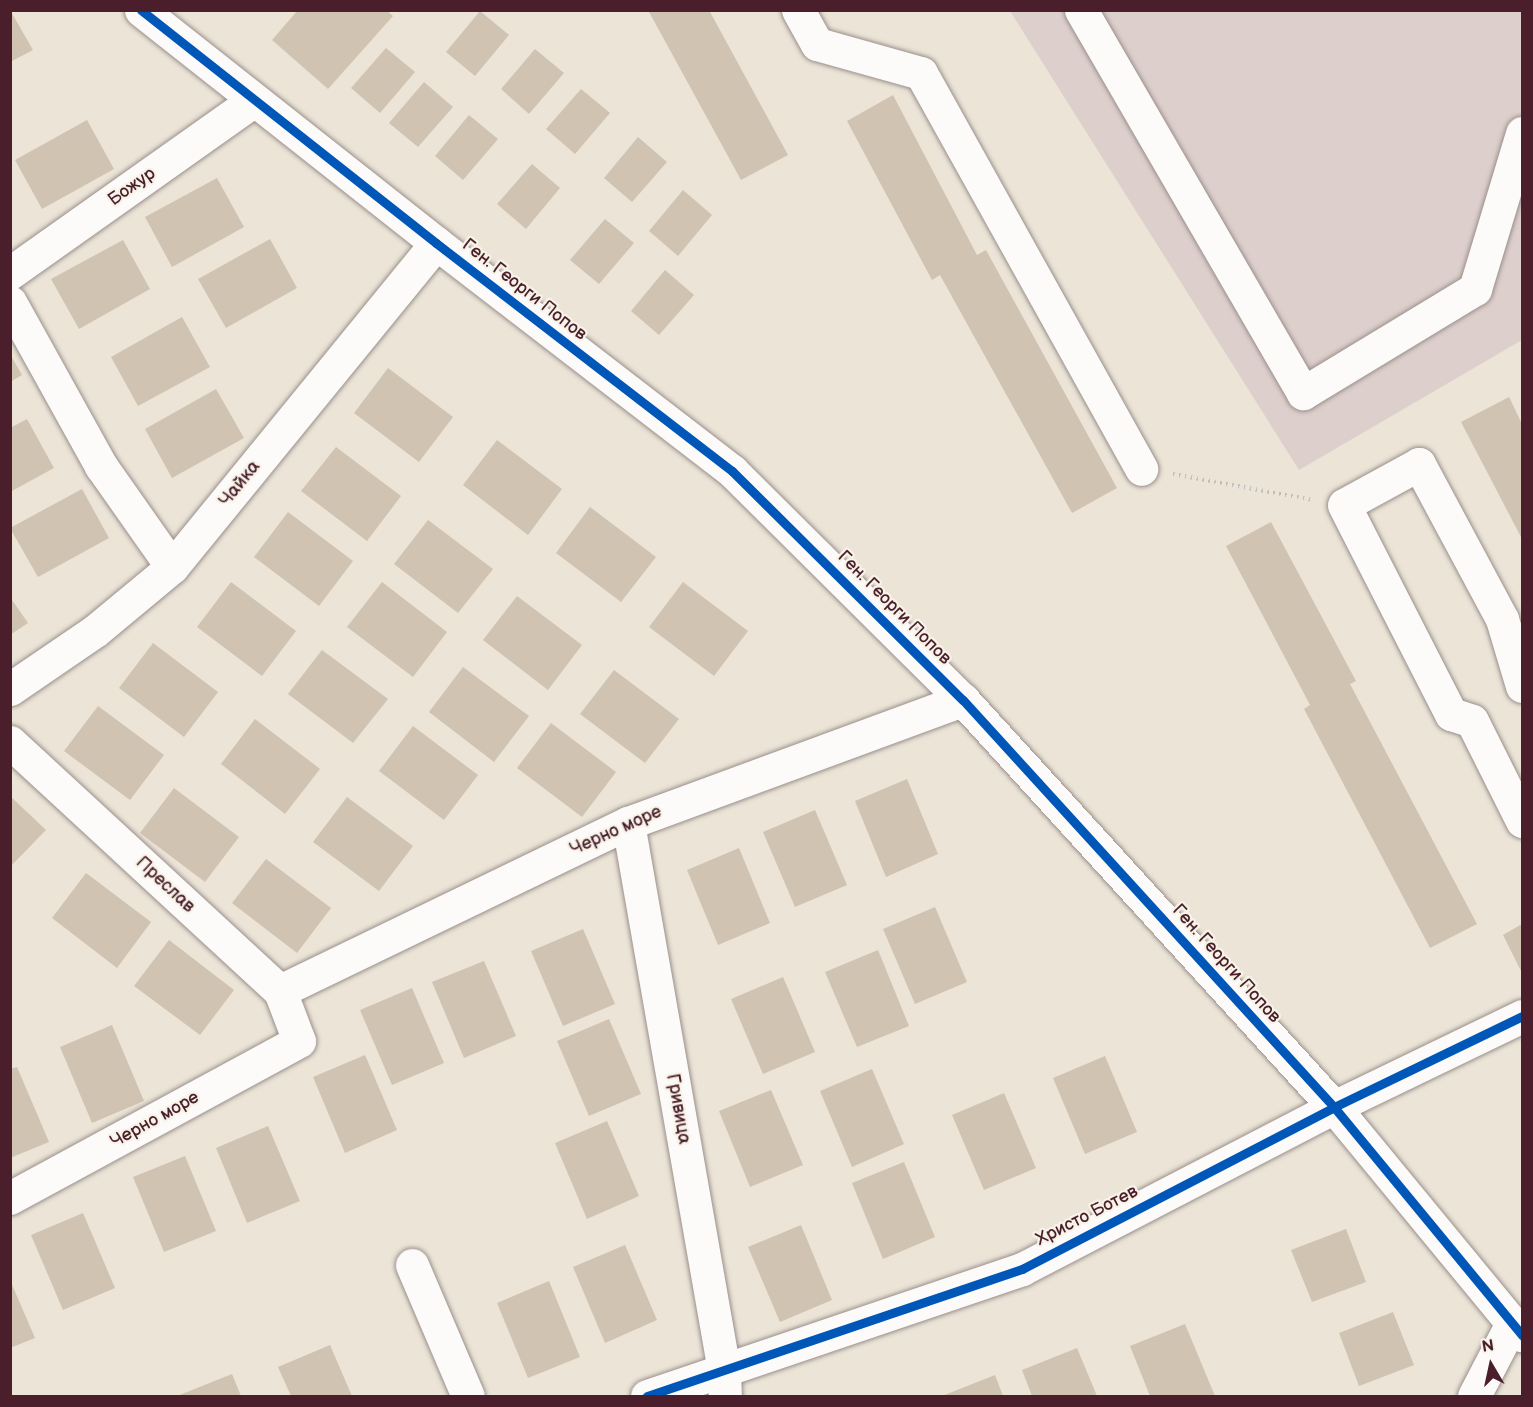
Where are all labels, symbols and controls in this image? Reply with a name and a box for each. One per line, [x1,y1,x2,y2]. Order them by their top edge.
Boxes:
street label: Божур [104,163,160,211]
street label: Ген. Георги Попов [457,235,591,345]
street label: Чайка [215,457,265,511]
street label: Ген. Георги Попов [833,547,955,669]
street label: Черно море [567,801,665,861]
street label: Преслав [131,852,199,918]
street label: Ген. Георги Попов [1167,900,1285,1028]
street label: Гривица [661,1072,695,1146]
street label: Черно море [107,1087,203,1153]
street label: Христо Ботев [1032,1181,1142,1251]
north arrow [1461,1335,1521,1395]
text: N [1481,1336,1496,1357]

